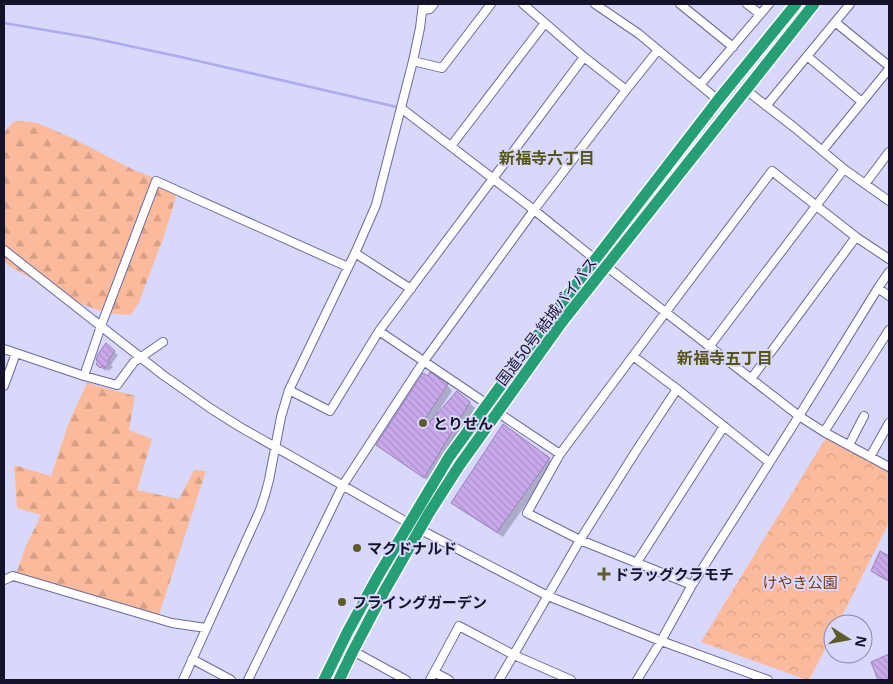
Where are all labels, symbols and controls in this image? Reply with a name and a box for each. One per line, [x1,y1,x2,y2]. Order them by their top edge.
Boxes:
district label: 新福寺六丁目 [499,147,595,169]
street label: 国道50号 結城バイパス [491,253,601,389]
district label: 新福寺五丁目 [677,347,773,369]
place label: とりせん [433,413,493,433]
marker: とりせん [417,417,429,429]
place label: マクドナルド [367,538,457,558]
marker: マクドナルド [351,542,363,554]
place label: ドラッグクラモチ [614,564,734,584]
marker: ドラッグクラモチ [598,568,610,580]
park label: けやき公園 [762,572,838,592]
place label: フライングガーデン [352,592,487,612]
marker: フライングガーデン [336,596,348,608]
north arrow [823,614,873,664]
text: N [851,634,872,649]

